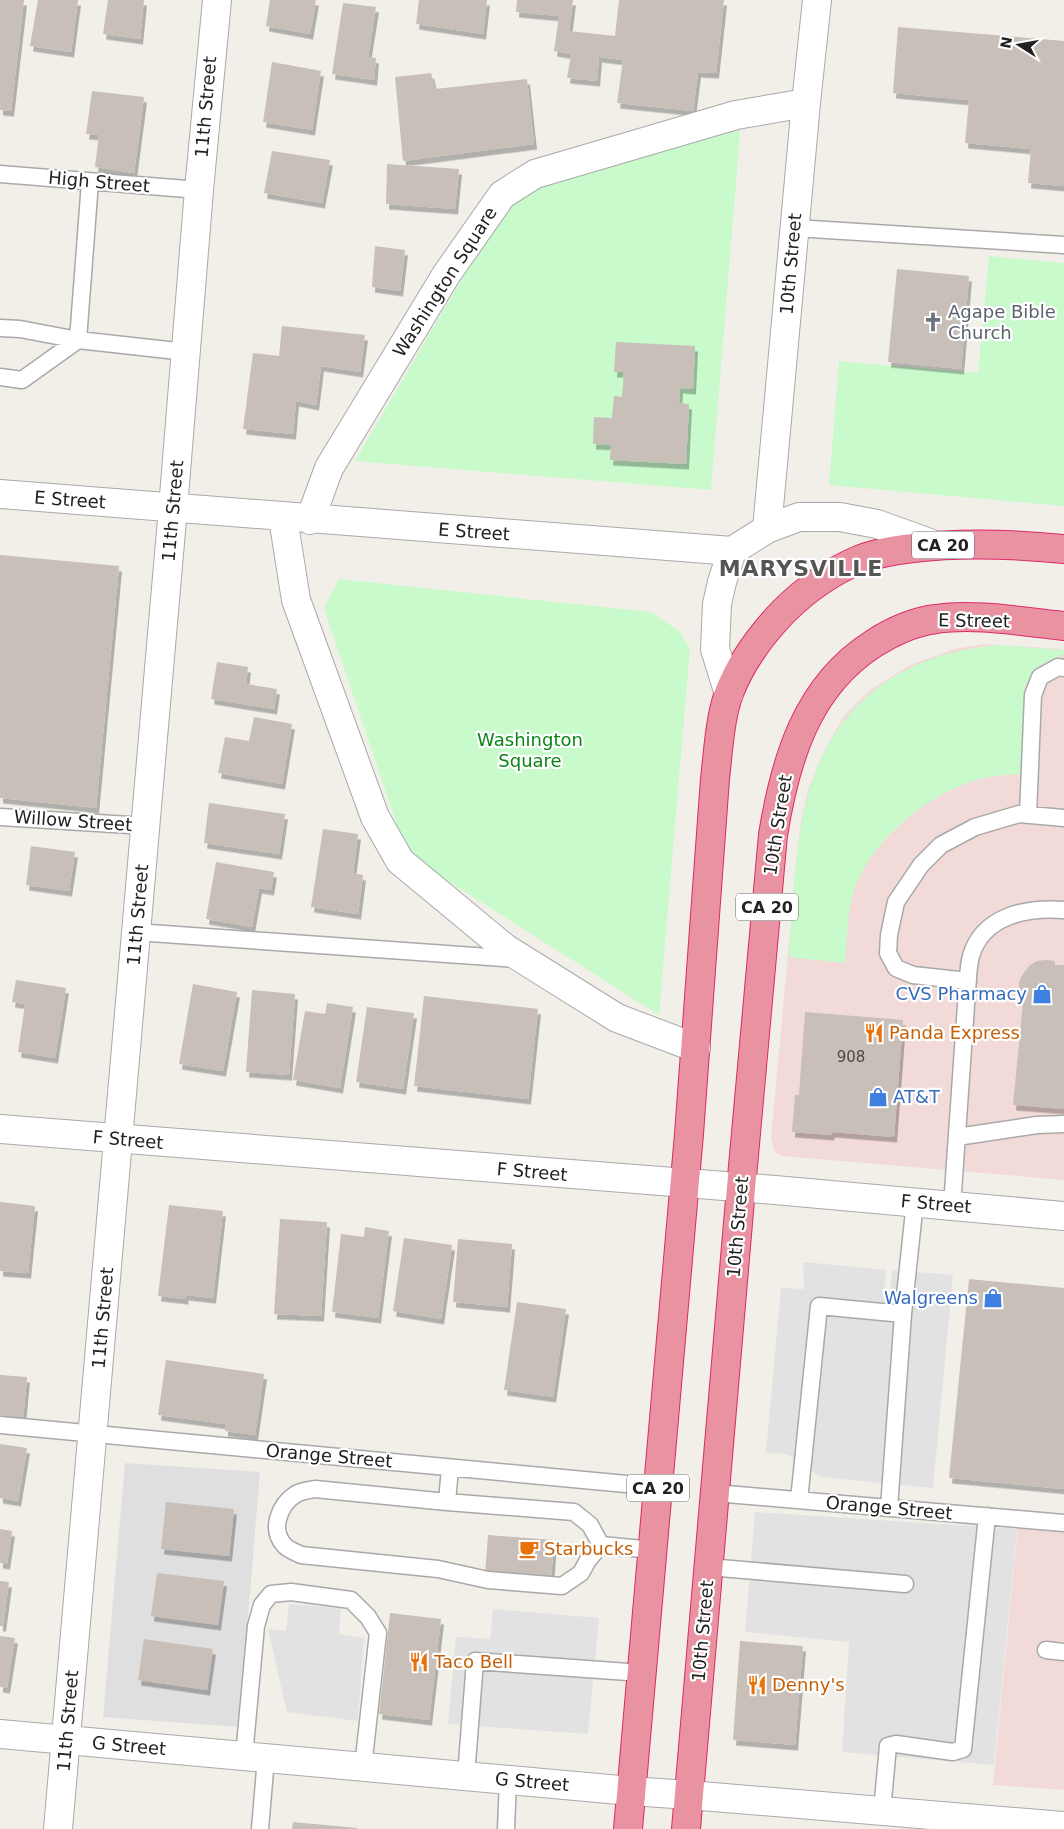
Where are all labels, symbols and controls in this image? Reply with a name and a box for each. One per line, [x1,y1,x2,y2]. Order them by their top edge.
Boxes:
north arrow [994,20,1044,70]
text: N [997,35,1015,50]
street label: 11th Street [191,55,220,159]
street label: High Street [47,167,151,196]
street label: Washington Square [388,203,501,361]
street label: 10th Street [776,212,805,316]
place label: Agape Bible Church [948,301,1056,343]
church icon: Agape Bible Church [922,311,944,333]
street label: 11th Street [158,459,187,563]
street label: E Street [33,487,107,512]
street label: E Street [437,519,511,544]
road number: CA 20 [912,532,974,558]
district label: MARYSVILLE [719,556,883,581]
street label: E Street [938,609,1010,632]
park label: Washington Square [477,729,583,771]
street label: 10th Street [759,773,796,877]
street label: Willow Street [13,806,133,835]
street label: 11th Street [123,863,152,967]
road number: CA 20 [736,894,798,920]
place label: CVS Pharmacy [895,983,1027,1004]
shop icon: CVS Pharmacy [1031,983,1053,1005]
restaurant icon: Panda Express [863,1022,885,1044]
place label: Panda Express [889,1022,1020,1043]
house number: 908 [837,1048,865,1066]
shop icon: AT&T [867,1086,889,1108]
place label: AT&T [893,1086,941,1107]
street label: F Street [92,1126,164,1153]
street label: F Street [496,1158,568,1185]
street label: 10th Street [723,1175,752,1279]
street label: F Street [900,1190,972,1217]
street label: 11th Street [88,1266,117,1370]
place label: Walgreens [884,1287,978,1308]
shop icon: Walgreens [982,1287,1004,1309]
street label: Orange Street [265,1440,393,1471]
road number: CA 20 [627,1475,689,1502]
street label: Orange Street [825,1492,953,1523]
cafe icon: Starbucks [518,1538,540,1560]
place label: Starbucks [544,1538,633,1559]
street label: 10th Street [688,1579,717,1683]
restaurant icon: Taco Bell [408,1651,430,1673]
place label: Taco Bell [433,1651,513,1672]
street label: 11th Street [53,1669,82,1773]
restaurant icon: Denny's [746,1674,768,1696]
place label: Denny's [772,1674,845,1695]
street label: G Street [91,1732,167,1759]
street label: G Street [494,1768,570,1795]

